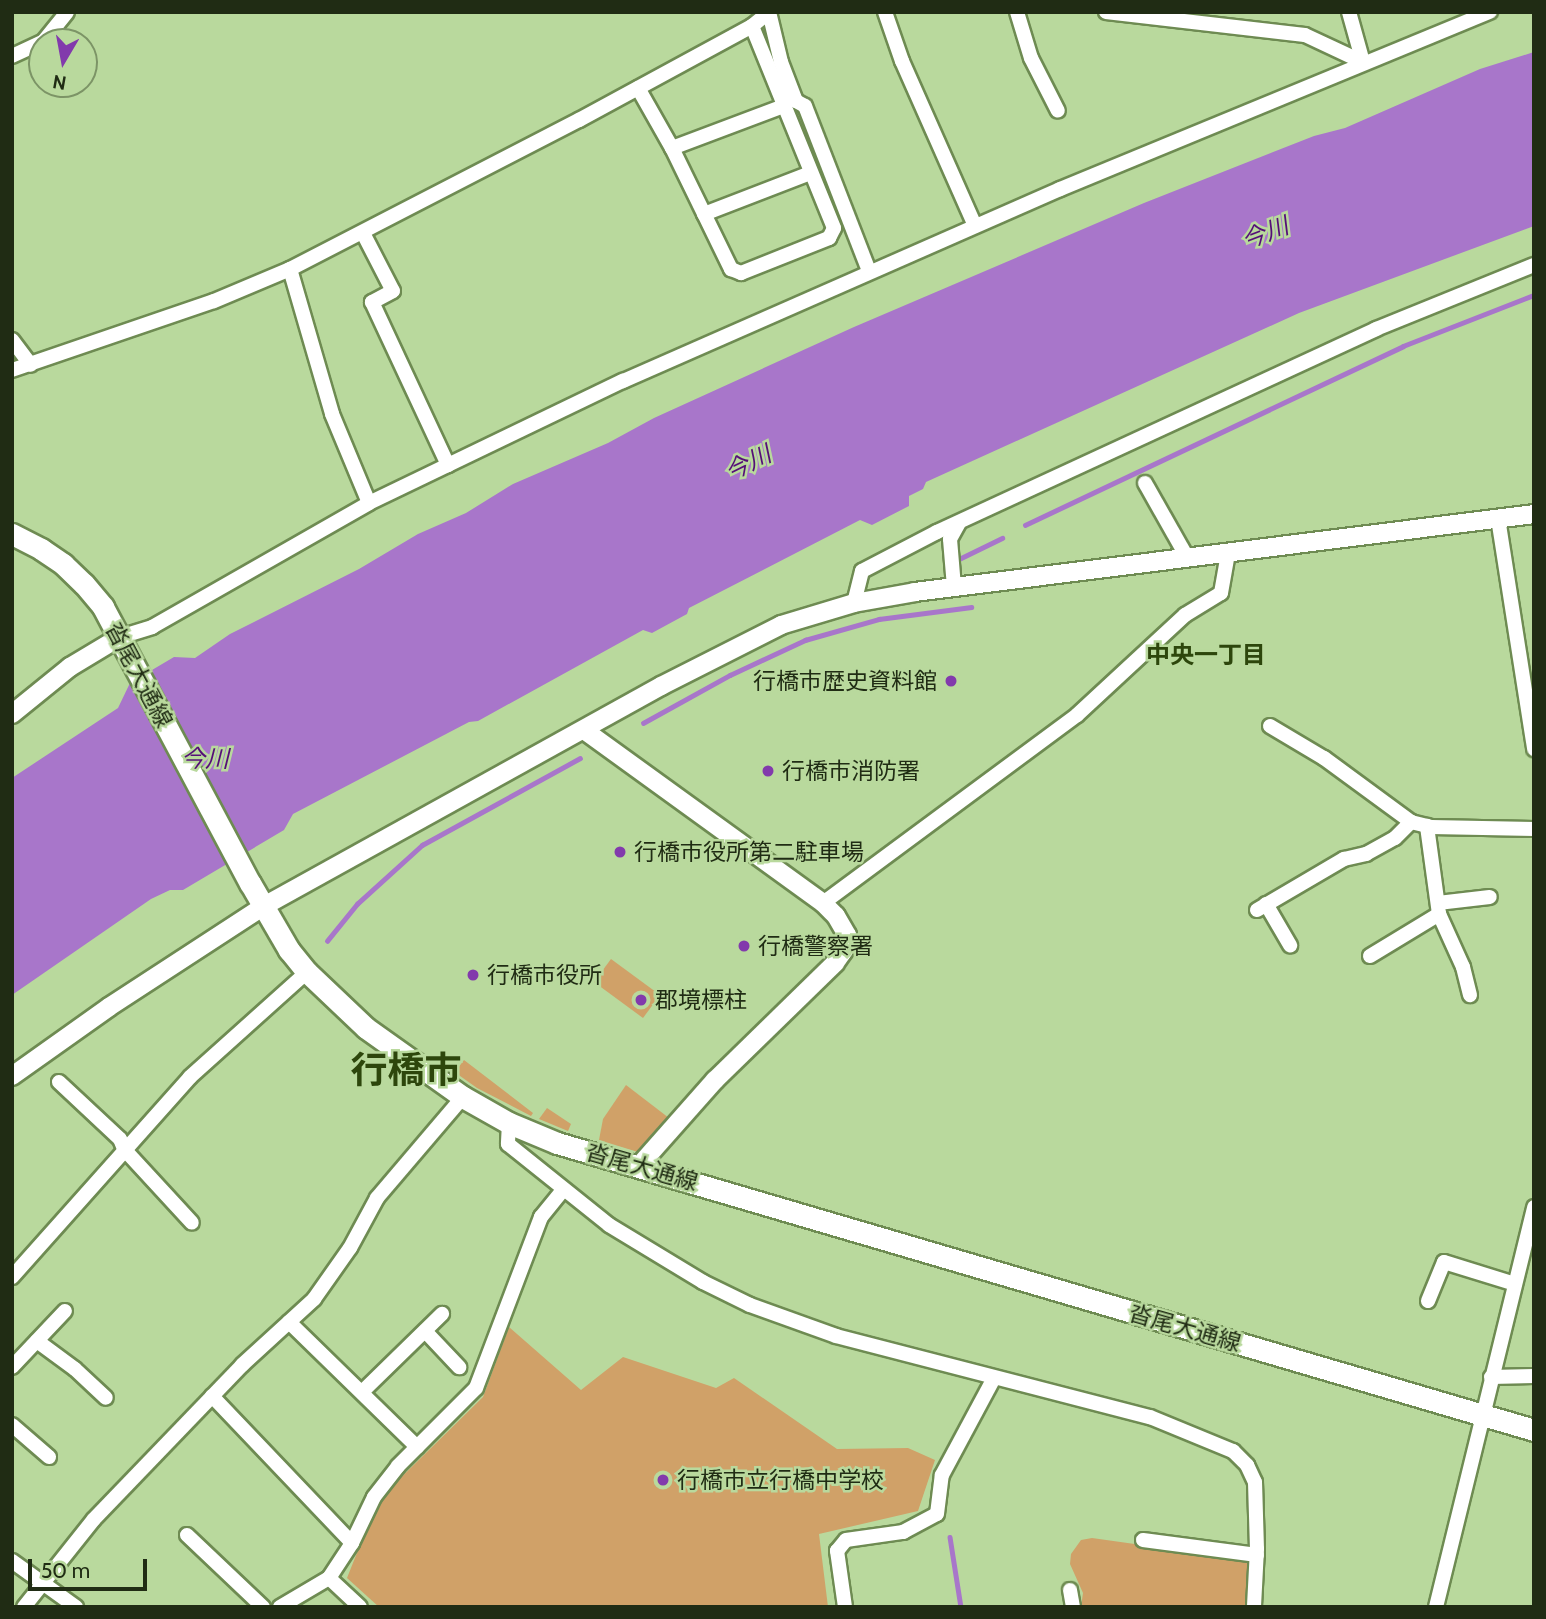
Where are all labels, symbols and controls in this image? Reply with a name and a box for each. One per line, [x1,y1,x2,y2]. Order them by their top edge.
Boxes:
north arrow [28,28,98,98]
text: N [51,70,68,95]
water label: 今川 [1237,211,1293,255]
water label: 今川 [720,440,776,486]
street label: 沓尾大通線 [100,618,178,732]
district label: 中央一丁目 [1146,641,1266,669]
place label: 行橋市歴史資料館 [753,667,937,695]
marker: 行橋市歴史資料館 [943,673,959,689]
water label: 今川 [181,745,229,773]
place label: 行橋市消防署 [782,757,920,785]
marker: 行橋市消防署 [760,763,776,779]
place label: 行橋市役所第二駐車場 [634,838,864,866]
marker: 行橋市役所第二駐車場 [612,844,628,860]
place label: 行橋警察署 [758,932,873,960]
marker: 行橋警察署 [736,938,752,954]
place label: 行橋市役所 [487,961,602,989]
marker: 行橋市役所 [465,967,481,983]
place label: 郡境標柱 [655,986,747,1014]
marker: 郡境標柱 [633,992,649,1008]
district label: 行橋市 [351,1048,461,1092]
street label: 沓尾大通線 [583,1138,701,1196]
street label: 沓尾大通線 [1126,1299,1244,1357]
place label: 行橋市立行橋中学校 [677,1466,884,1494]
marker: 行橋市立行橋中学校 [655,1472,671,1488]
scale bar [32,1546,150,1590]
text: 50 m [41,1558,90,1583]

